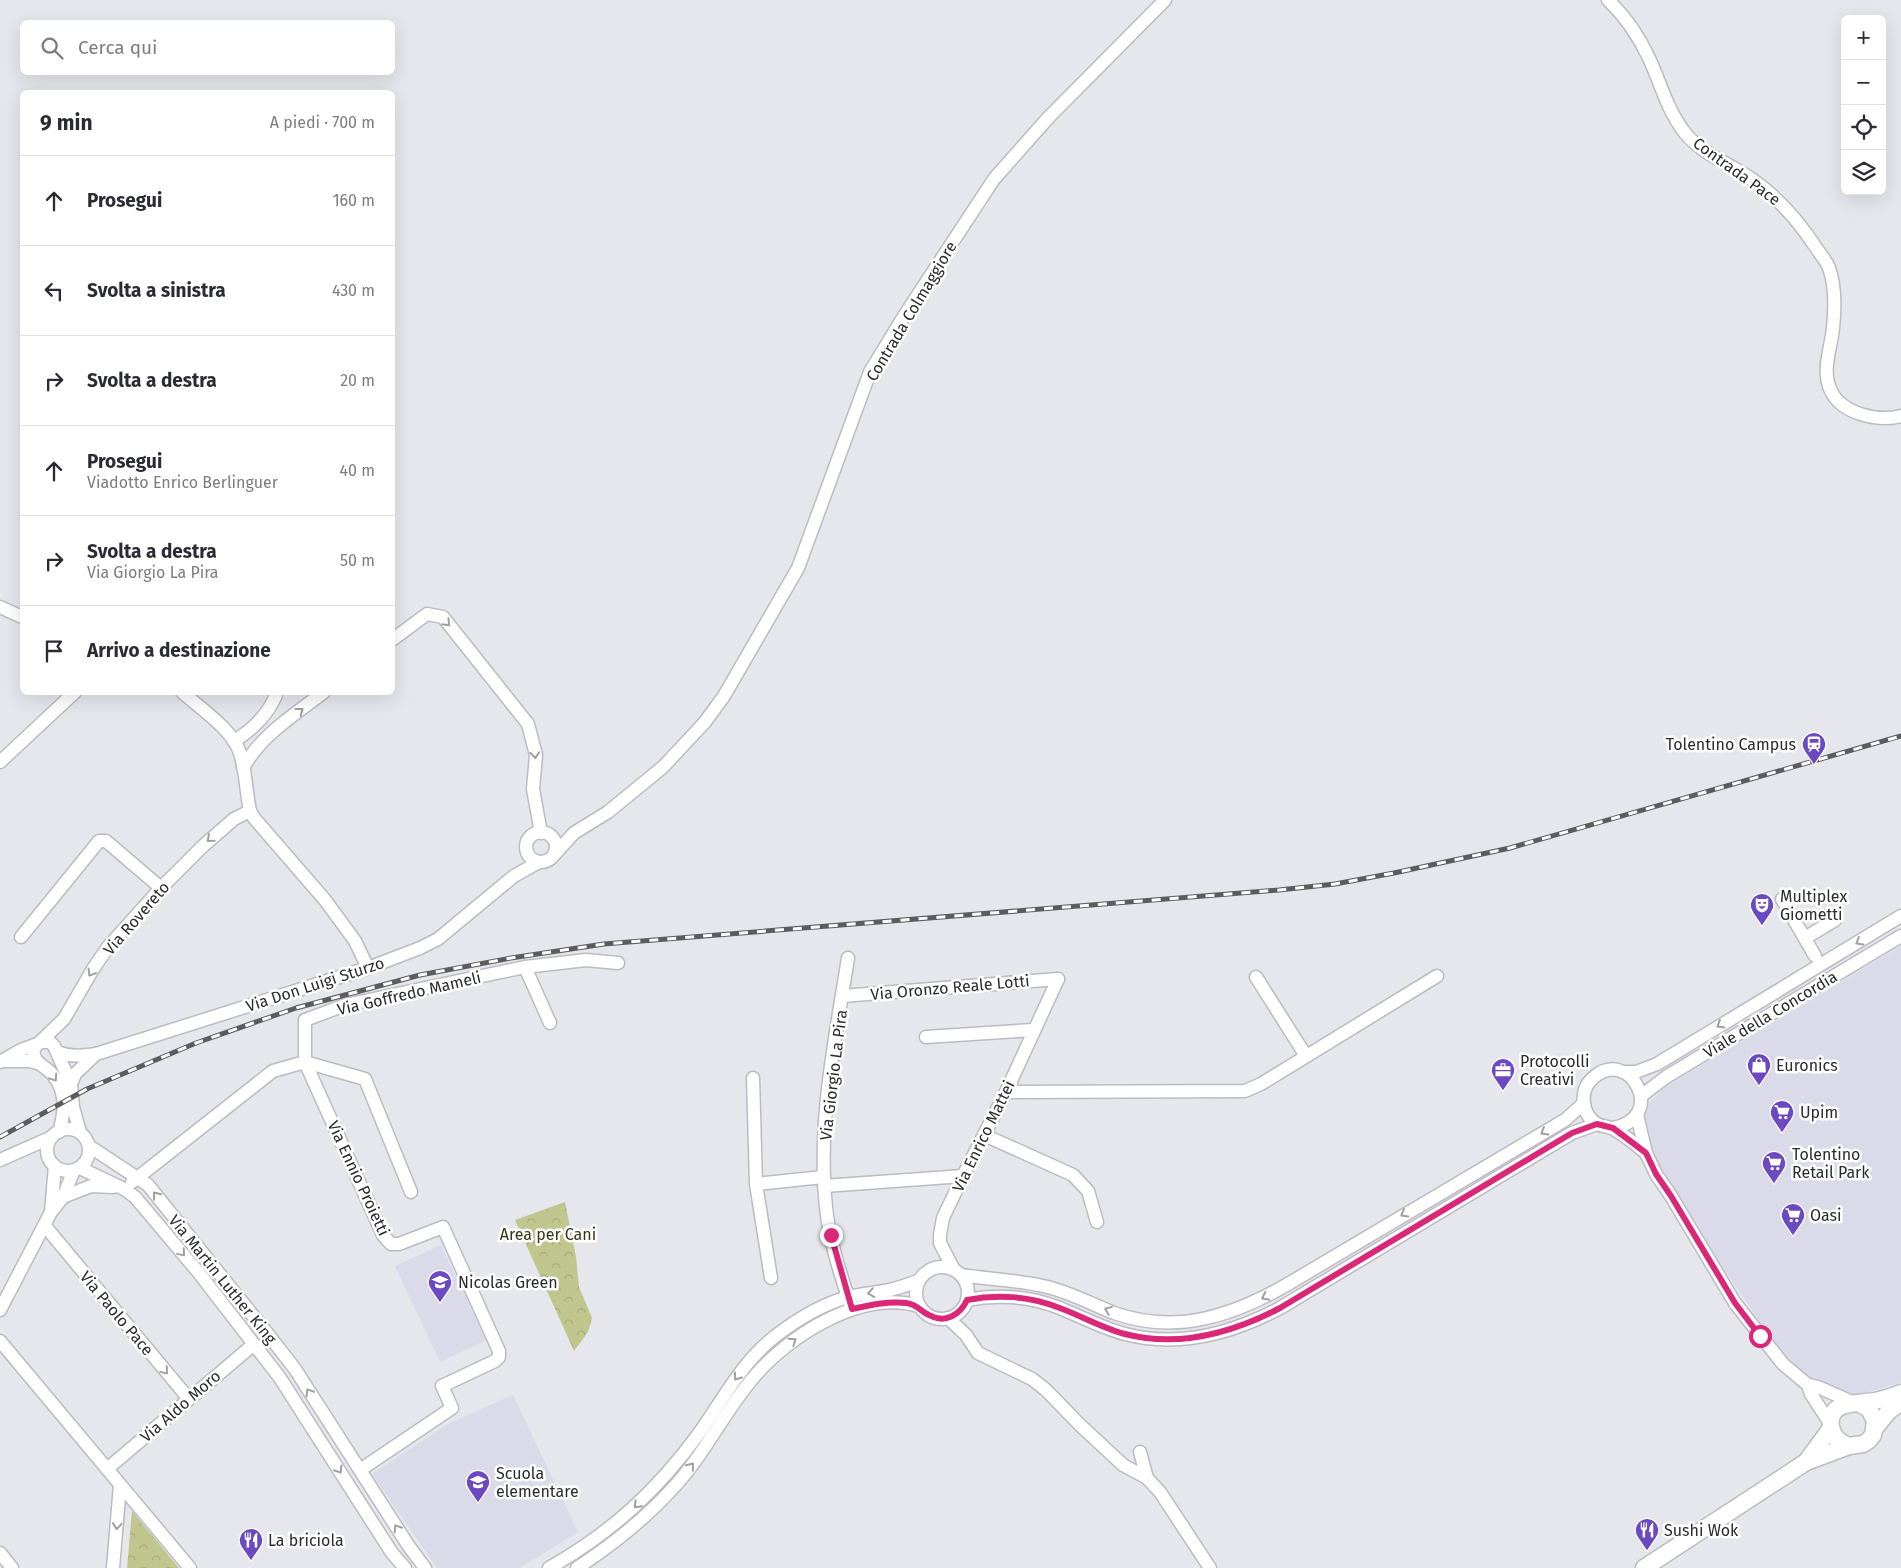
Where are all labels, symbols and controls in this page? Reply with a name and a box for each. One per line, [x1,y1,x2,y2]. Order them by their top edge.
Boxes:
map controls [1841,15,1886,195]
button: + [1841,15,1886,60]
search box [20,20,395,75]
icon: search [38,34,66,62]
text: Cerca qui [78,36,157,59]
button: − [1841,60,1886,105]
button: locate [1841,105,1886,150]
text: 9 min [40,110,93,136]
text: A piedi · 700 m [270,113,375,132]
street label: Contrada Pace [1689,133,1784,209]
button: layers [1841,150,1886,195]
icon: ahead [40,187,68,215]
text: Prosegui [87,189,162,212]
text: 160 m [333,191,375,210]
street label: Contrada Colmaggiore [862,238,961,385]
icon: left [40,277,68,305]
text: Svolta a sinistra [87,279,226,302]
text: 430 m [332,281,375,300]
icon: right [40,367,68,395]
text: Svolta a destra [87,369,217,392]
text: 20 m [340,371,375,390]
text: Prosegui [87,450,162,473]
icon: ahead [40,457,68,485]
text: 40 m [340,461,375,480]
text: Viadotto Enrico Berlinguer [87,473,278,492]
text: Svolta a destra [87,540,217,563]
icon: right [40,547,68,575]
text: 50 m [340,551,375,570]
text: Via Giorgio La Pira [87,563,219,582]
one-way arrow [441,617,450,626]
icon: arrive [40,637,68,665]
text: Arrivo a destinazione [87,639,271,662]
one-way arrow [294,708,303,716]
station icon: Tolentino Campus [1801,731,1827,765]
place label: Tolentino Campus [1666,735,1796,754]
one-way arrow [529,752,540,760]
one-way arrow [207,834,216,843]
street label: Via Rovereto [99,878,173,959]
place label: Multiplex Giometti [1780,887,1847,924]
theatre icon: Multiplex Giometti [1749,892,1775,926]
one-way arrow [1856,935,1865,945]
street label: Via Don Luigi Sturzo [244,953,387,1016]
street label: Viale della Concordia [1700,967,1841,1062]
one-way arrow [87,968,97,977]
street label: Via Goffredo Mameli [335,968,483,1019]
street label: Via Oronzo Reale Lotti [870,971,1030,1004]
street label: Via Giorgio La Pira [816,1009,851,1142]
one-way arrow [1717,1019,1726,1029]
place label: Protocolli Creativi [1520,1052,1589,1089]
shop icon: Euronics [1746,1052,1772,1086]
place label: Euronics [1776,1056,1838,1075]
office icon: Protocolli Creativi [1490,1057,1516,1091]
one-way arrow [47,1072,57,1081]
street label: Via Enrico Mattei [948,1077,1019,1195]
supermarket icon: Upim [1769,1099,1795,1133]
place label: Upim [1800,1103,1838,1122]
street label: Via Ennio Proietti [324,1118,394,1239]
one-way arrow [1541,1125,1550,1135]
place label: Tolentino Retail Park [1792,1145,1870,1182]
supermarket icon: Tolentino Retail Park [1761,1150,1787,1184]
one-way arrow [152,1191,161,1200]
supermarket icon: Oasi [1780,1202,1806,1236]
place label: Oasi [1810,1206,1841,1225]
one-way arrow [1401,1208,1410,1218]
street label: Via Martin Luther King [165,1211,281,1348]
route end [820,1224,843,1247]
park label: Area per Cani [500,1225,596,1244]
one-way arrow [176,1247,185,1256]
street label: Via Paolo Pace [76,1267,157,1359]
school or university icon: Nicolas Green [427,1269,453,1303]
place label: Nicolas Green [458,1273,558,1292]
one-way arrow [866,1287,874,1298]
one-way arrow [1261,1291,1270,1301]
one-way arrow [1104,1306,1113,1316]
route start [1749,1325,1772,1348]
one-way arrow [787,1338,797,1347]
one-way arrow [160,1365,168,1374]
street label: Via Aldo Moro [136,1366,224,1446]
one-way arrow [734,1371,743,1381]
one-way arrow [306,1388,316,1397]
one-way arrow [685,1462,694,1472]
one-way arrow [333,1464,342,1473]
place label: Scuola elementare [496,1464,579,1501]
school or university icon: Scuola elementare [465,1469,491,1503]
one-way arrow [634,1499,643,1508]
restaurant icon: Sushi Wok [1634,1517,1660,1551]
place label: Sushi Wok [1664,1521,1739,1540]
one-way arrow [111,1523,122,1531]
one-way arrow [394,1525,403,1534]
restaurant icon: La briciola [238,1527,264,1561]
place label: La briciola [268,1531,344,1550]

